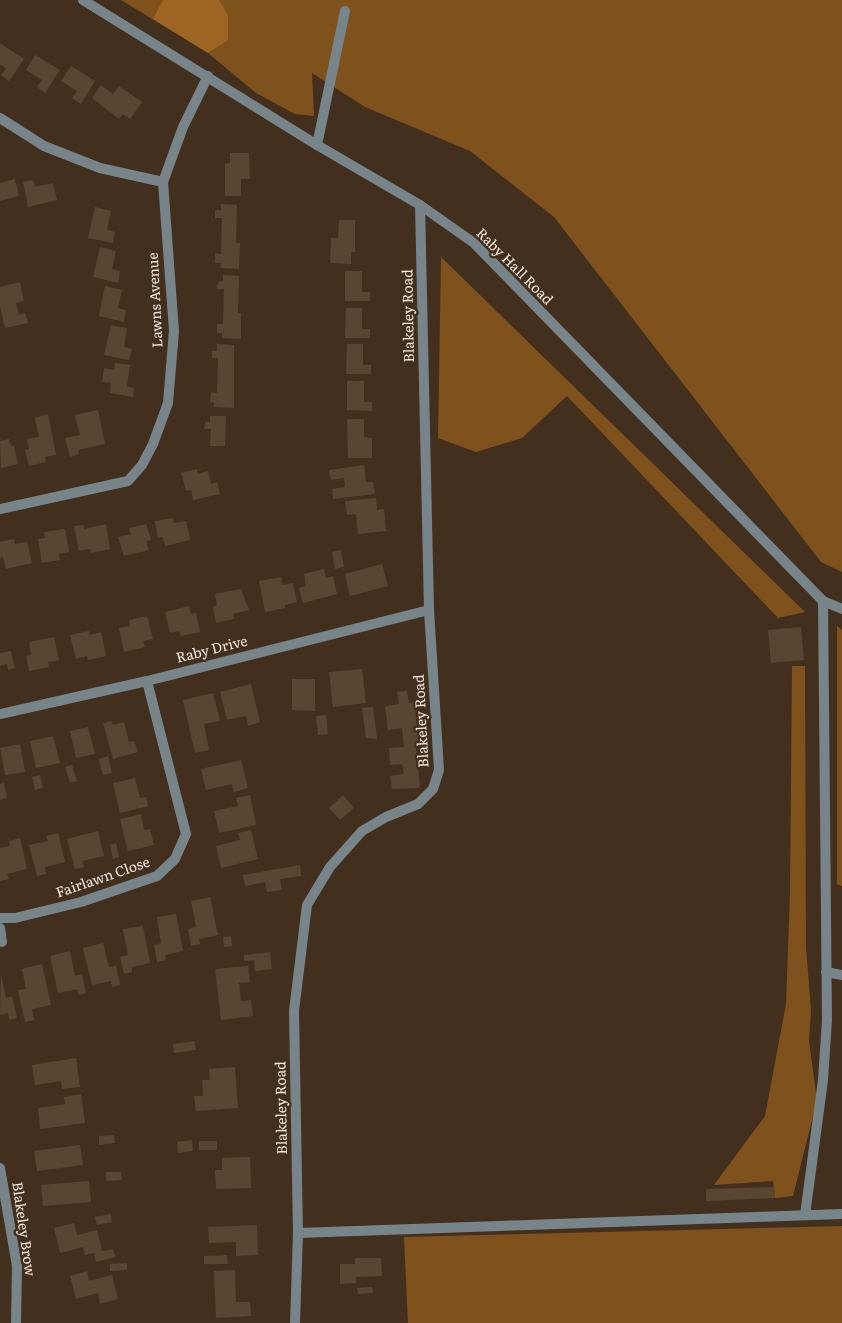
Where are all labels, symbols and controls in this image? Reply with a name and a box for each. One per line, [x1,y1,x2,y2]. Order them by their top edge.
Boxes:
street label: Raby Hall Road [472,225,556,309]
street label: Lawns Avenue [145,252,167,348]
street label: Blakeley Road [400,269,418,363]
street label: Raby Drive [175,633,249,667]
street label: Blakeley Road [411,674,433,768]
street label: Fairlawn Close [54,854,152,902]
street label: Blakeley Road [273,1061,291,1155]
street label: Blakeley Brow [8,1181,38,1277]

